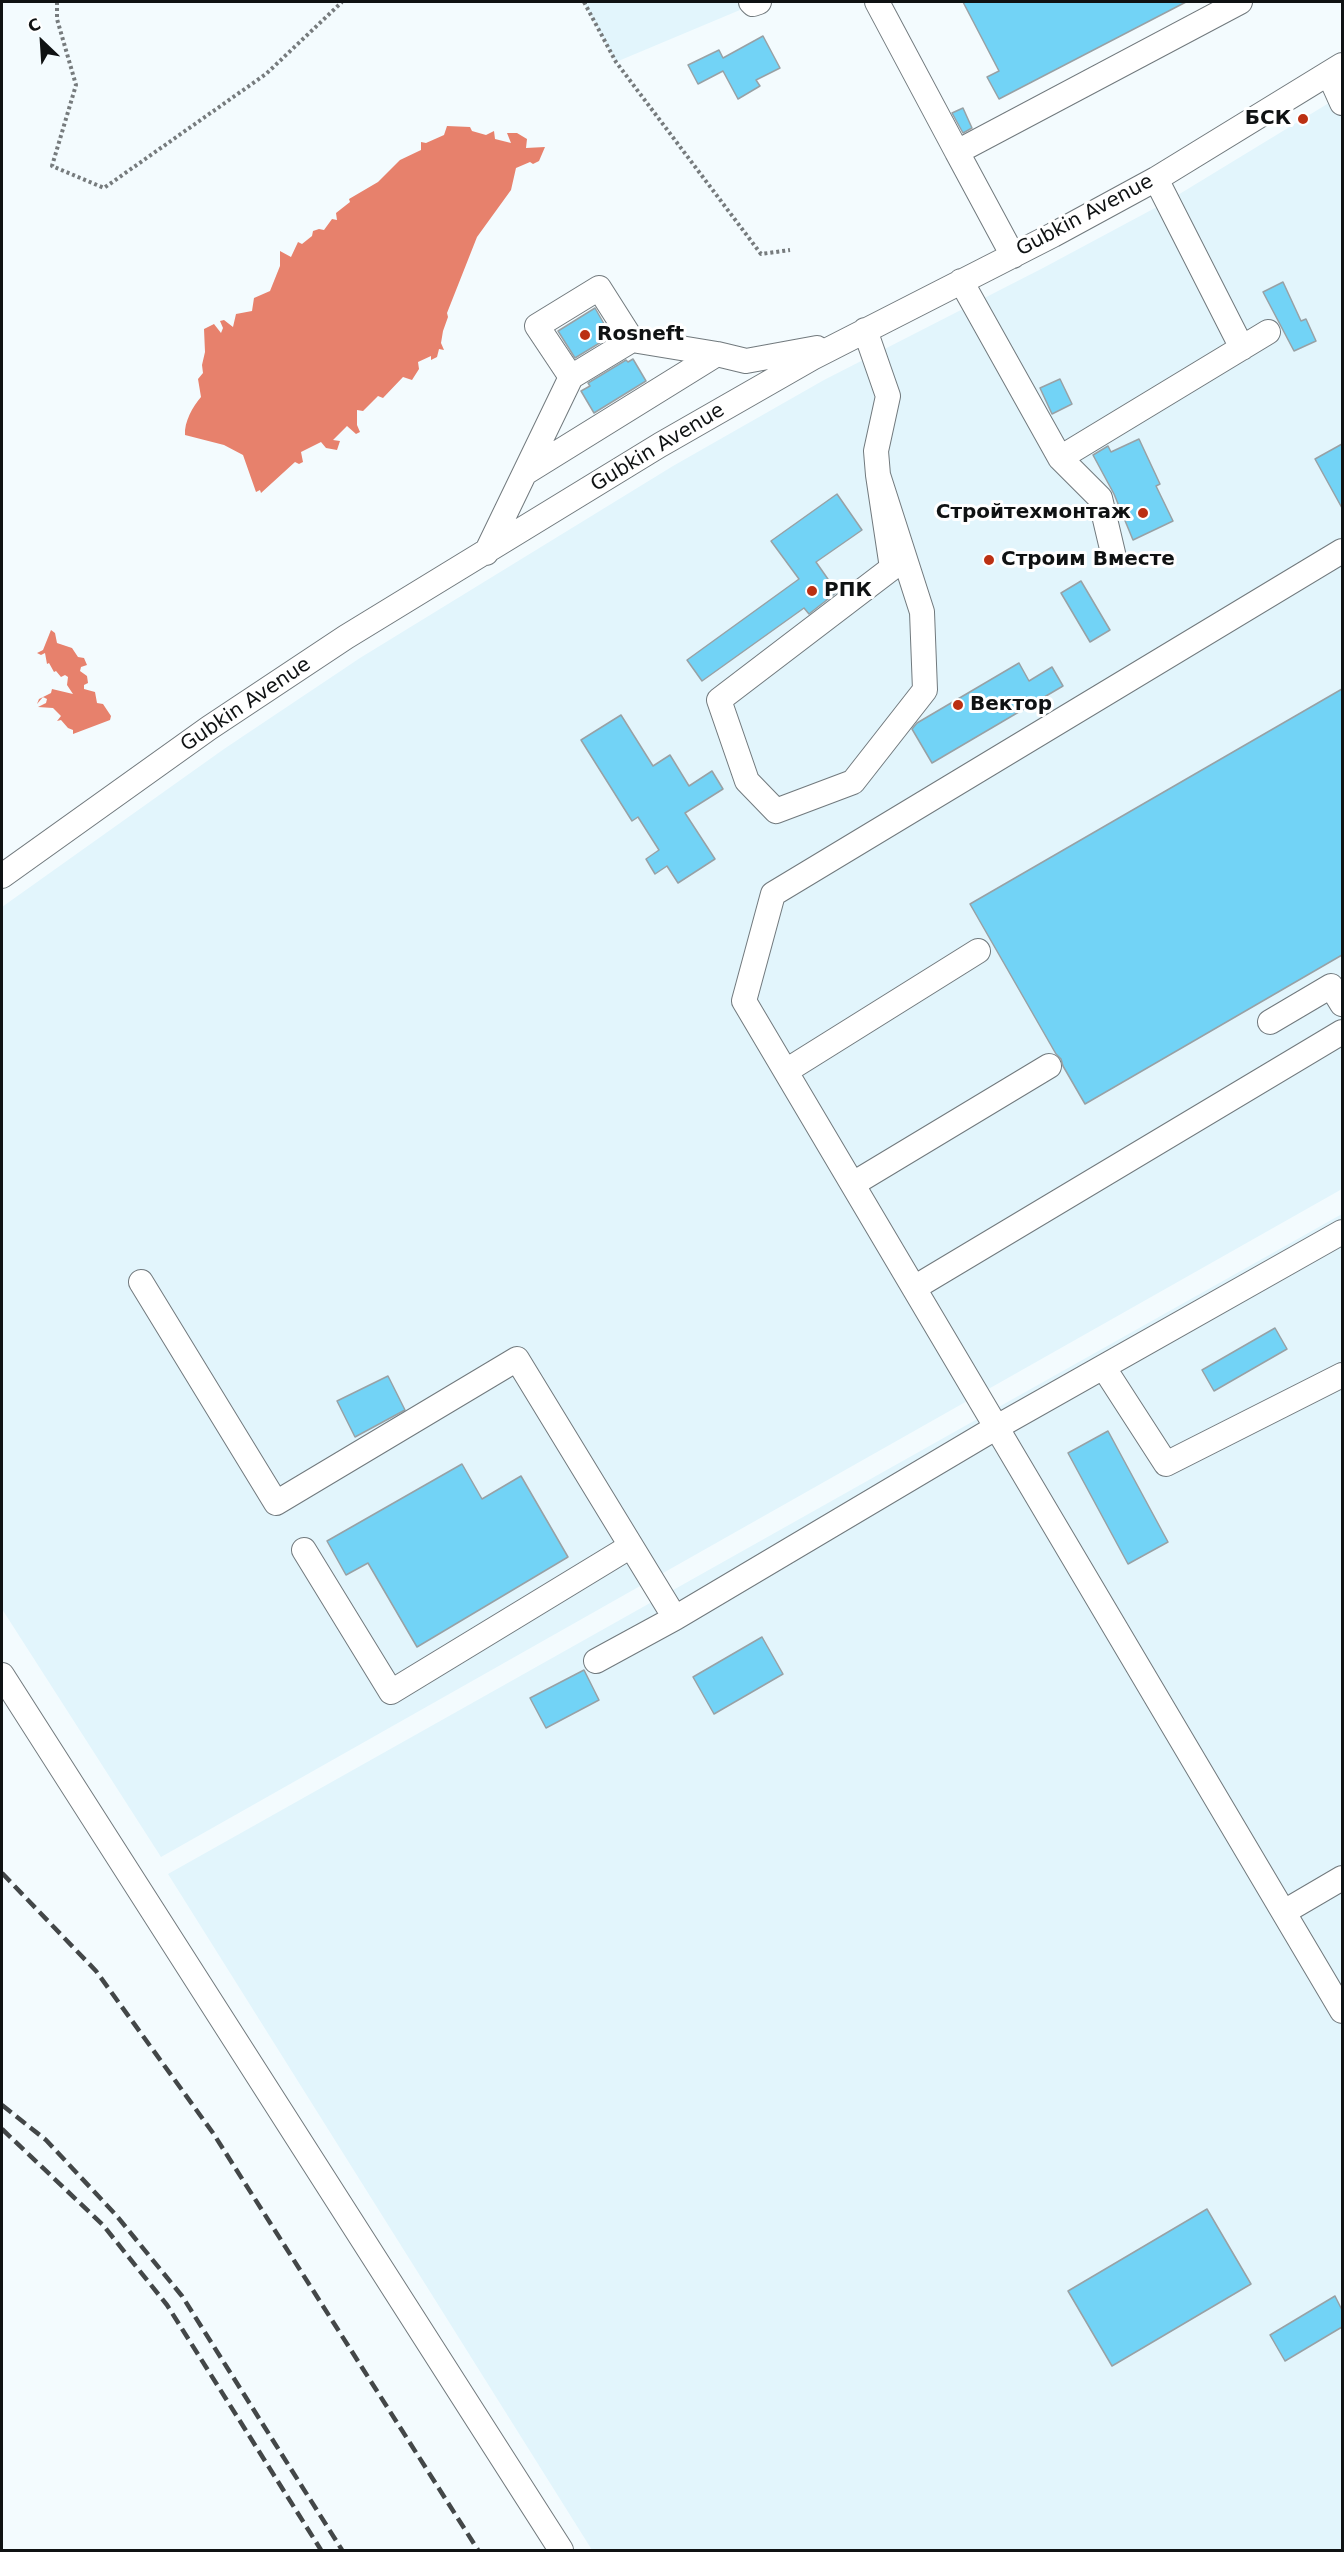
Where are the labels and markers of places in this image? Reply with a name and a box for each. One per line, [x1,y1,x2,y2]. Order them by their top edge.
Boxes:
place label: БСК [1245,107,1291,131]
marker: БСК [1296,112,1310,126]
place label: Rosneft [597,323,684,347]
marker: Rosneft [578,328,592,342]
place label: Стройтехмонтаж [936,501,1131,525]
marker: Стройтехмонтаж [1136,506,1150,520]
place label: Строим Вместе [1001,548,1175,572]
marker: Строим Вместе [982,553,996,567]
place label: РПК [824,579,872,603]
marker: РПК [805,584,819,598]
place label: Вектор [970,693,1052,717]
marker: Вектор [951,698,965,712]

